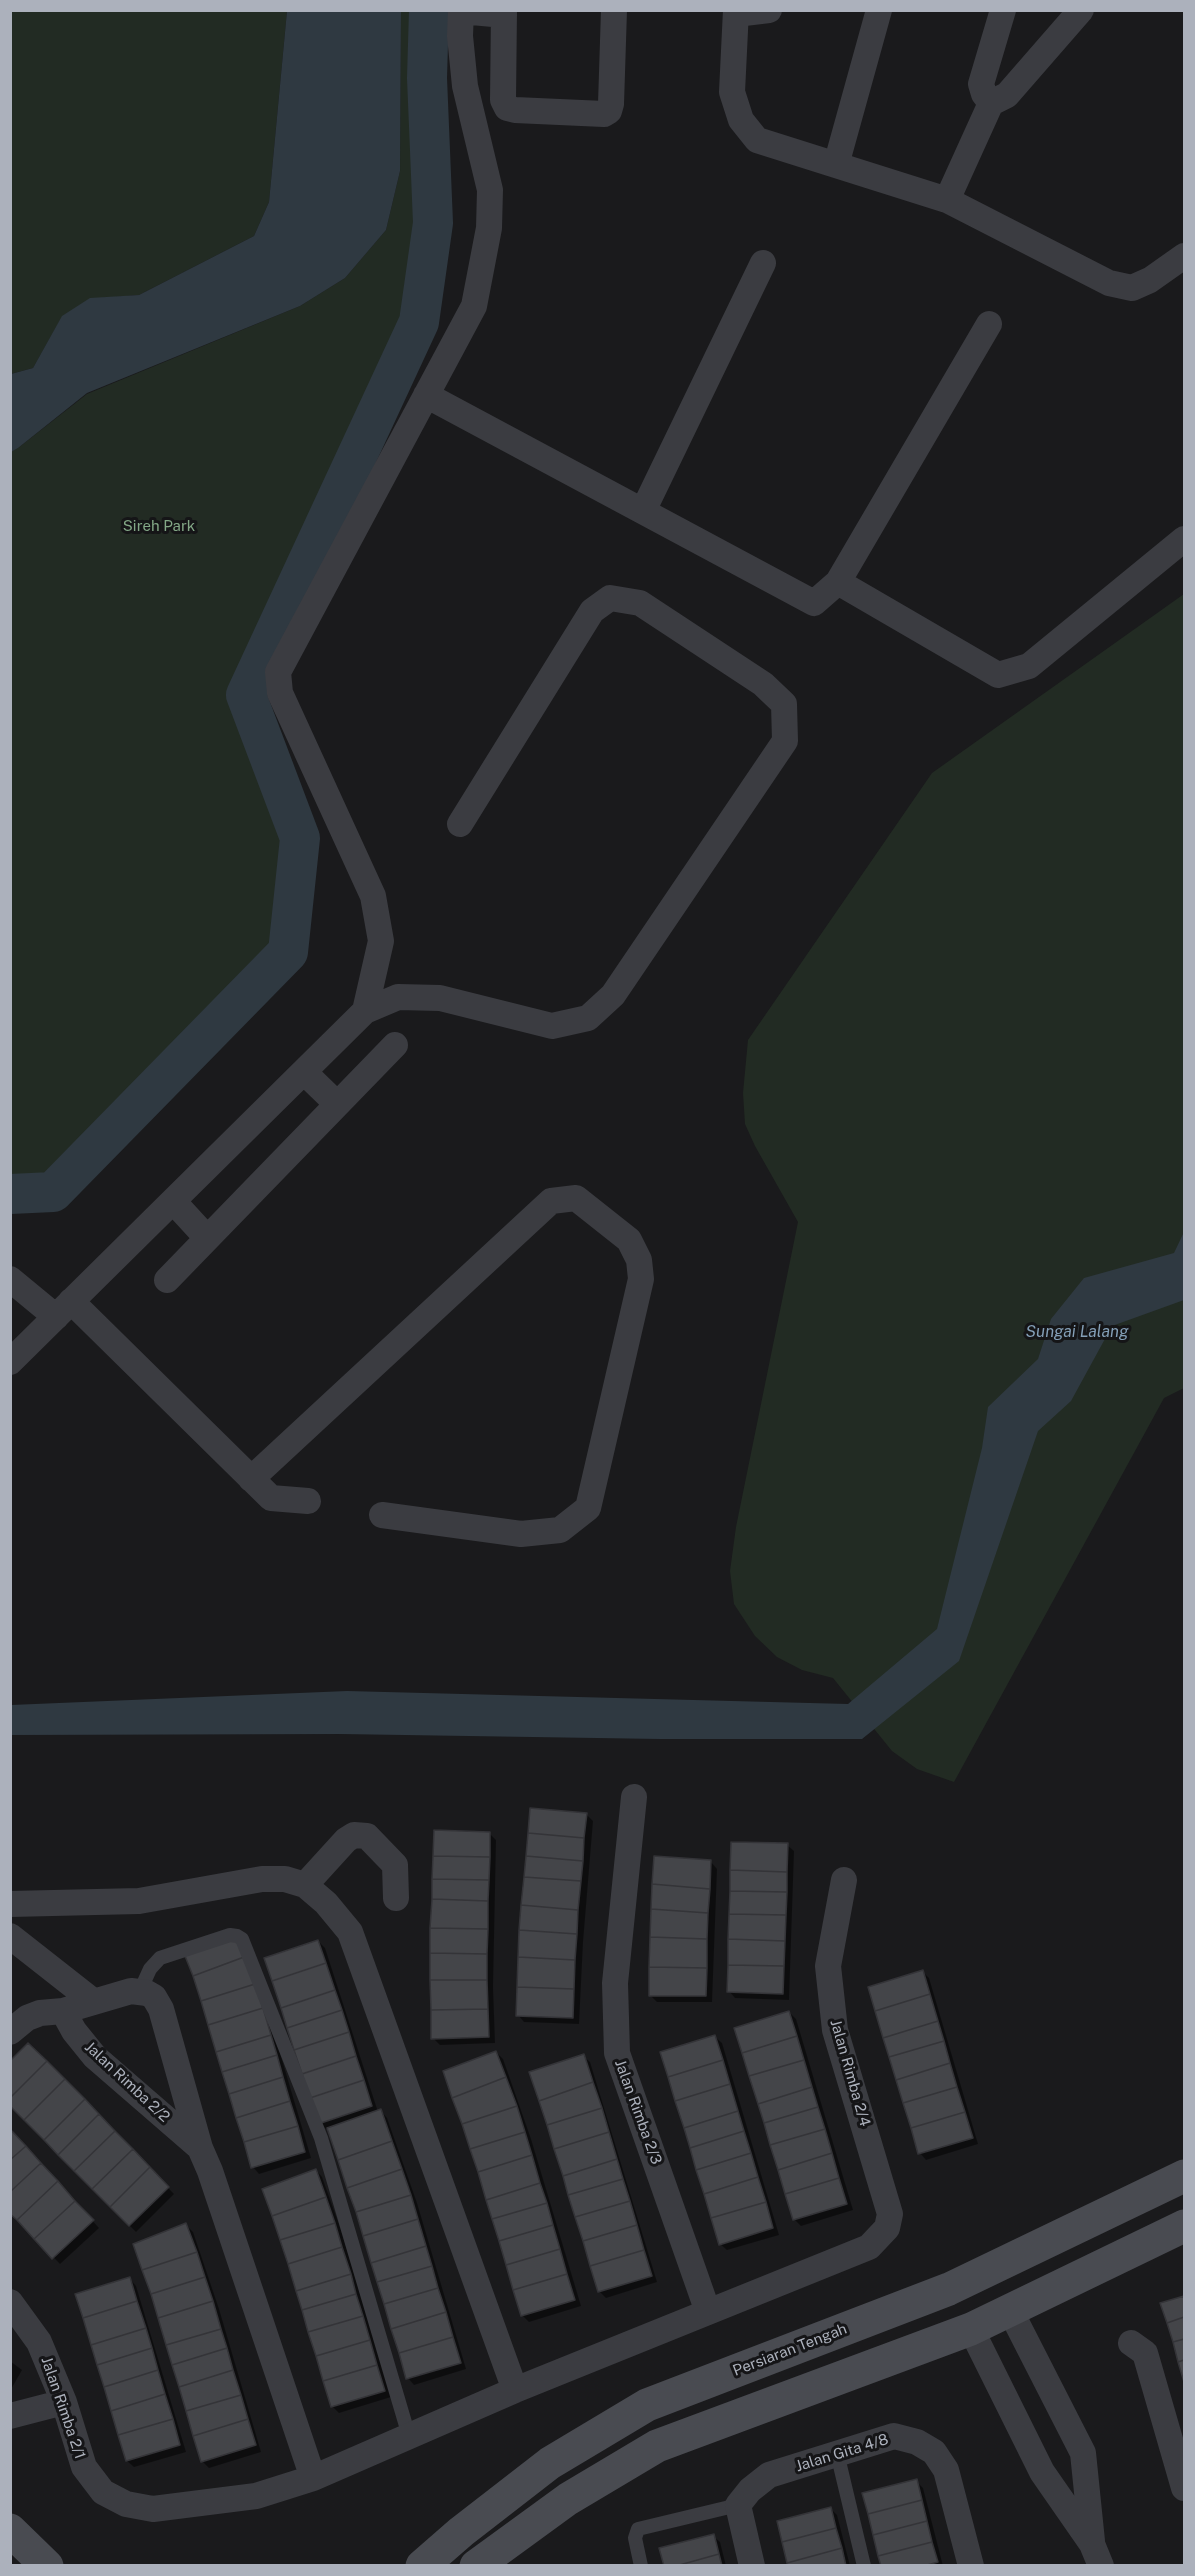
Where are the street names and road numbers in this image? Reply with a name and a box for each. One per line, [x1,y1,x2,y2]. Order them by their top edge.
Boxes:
street label: Jalan Rimba 2/4 [826,2017,874,2129]
street label: Jalan Rimba 2/2 [81,2038,173,2126]
street label: Jalan Rimba 2/3 [611,2057,665,2167]
street label: Persiaran Tengah [730,2320,850,2380]
street label: Jalan Rimba 2/1 [37,2354,89,2462]
street label: Jalan Gita 4/8 [793,2430,891,2476]

